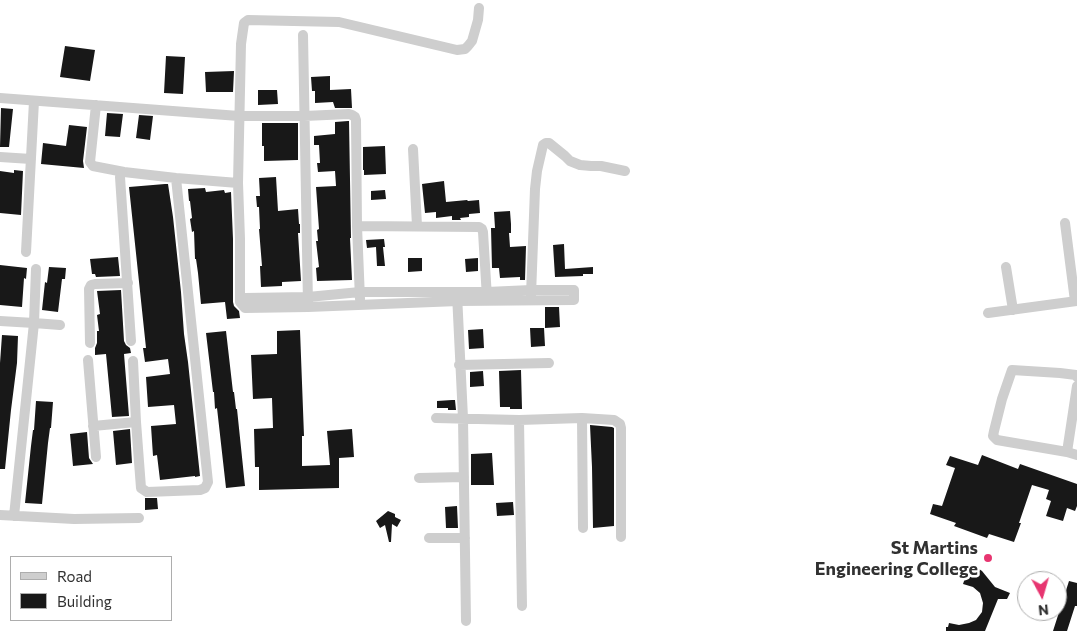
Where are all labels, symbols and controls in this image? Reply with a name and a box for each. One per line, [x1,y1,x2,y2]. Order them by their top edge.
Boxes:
place label: St Martins Engineering College [815,537,978,580]
marker: St Martins Engineering College [982,552,994,564]
legend [10,556,172,621]
text: Road [57,567,92,585]
north arrow [1017,571,1067,621]
text: Building [57,592,112,610]
text: N [1037,601,1050,619]

